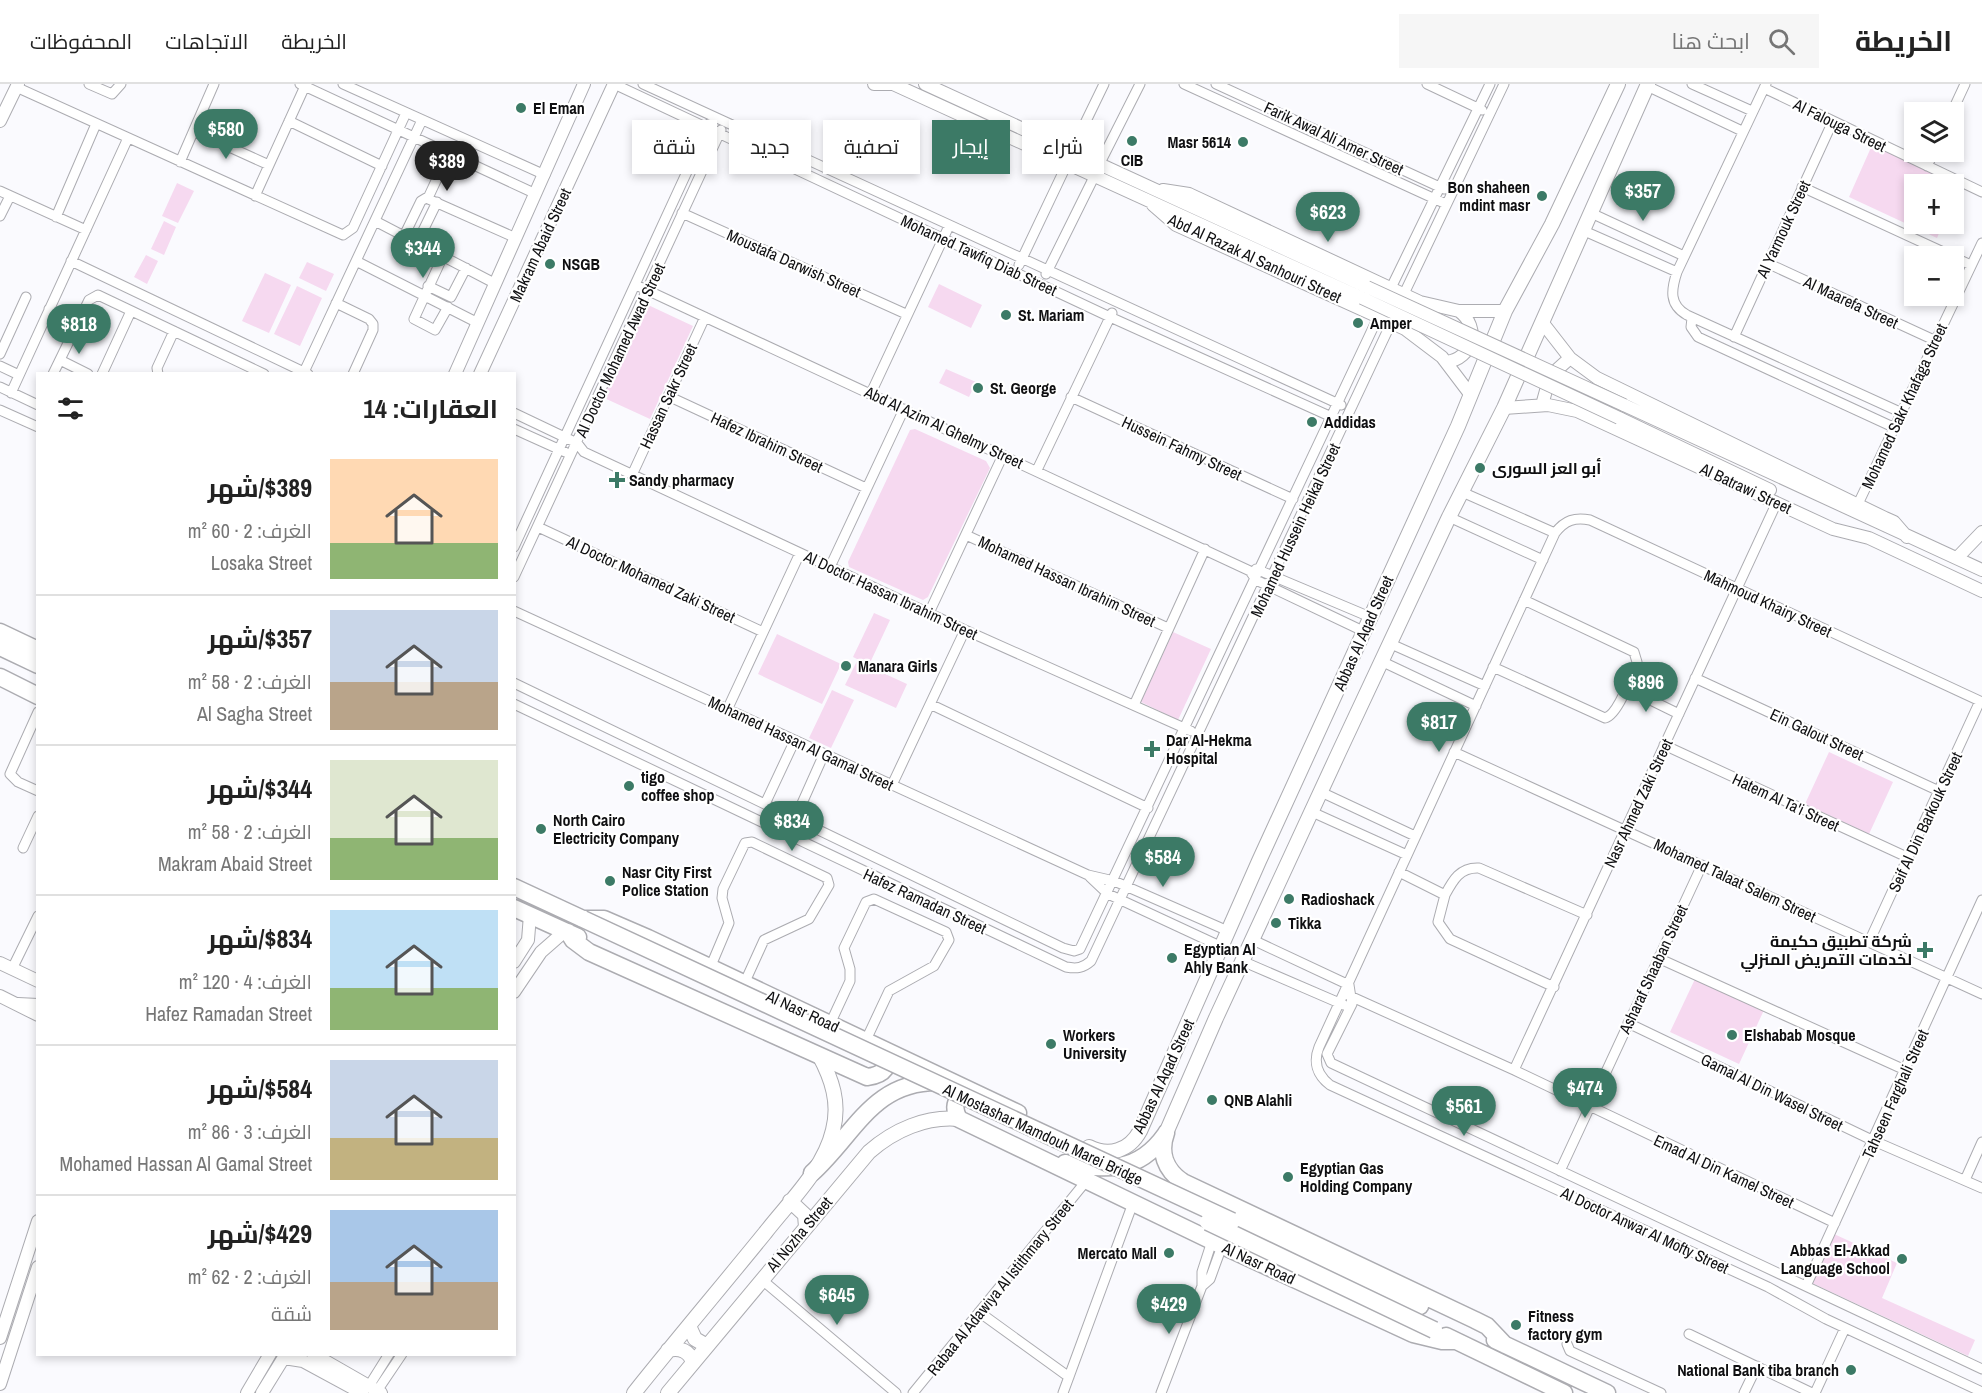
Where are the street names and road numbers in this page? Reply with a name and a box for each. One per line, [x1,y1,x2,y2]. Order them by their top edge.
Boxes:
street label: Al Falouga Street [1789,93,1890,157]
street label: Farik Awal Ali Amer Street [1261,96,1408,180]
street label: Al Yarmouk Street [1750,176,1815,282]
street label: Makram Abaid Street [504,184,576,306]
street label: Abd Al Razak Al Sanhouri Street [1164,208,1346,308]
street label: Mohamed Tawfiq Diab Street [897,209,1061,301]
street label: Moustafa Darwish Street [724,224,865,303]
street label: Al Doctor Mohamed Awad Street [569,259,670,442]
street label: Al Maarefa Street [1799,270,1902,334]
street label: Mohamed Sakr Khafaga Street [1856,319,1952,492]
street label: Hassan Sakr Street [634,339,702,452]
street label: Abd Al Azim Al Ghelmy Street [860,380,1027,474]
street label: Hafez Ibrahim Street [707,406,827,478]
street label: Hussein Fahmy Street [1118,411,1246,486]
street label: Mohamed Hussein Heikal Street [1245,439,1345,621]
street label: Al Batrawi Street [1696,457,1796,519]
street label: Al Doctor Mohamed Zaki Street [562,530,739,628]
street label: Mohamed Hassan Ibrahim Street [975,530,1160,632]
street label: Al Doctor Hassan Ibrahim Street [800,545,982,645]
street label: Mahmoud Khairy Street [1701,564,1836,642]
street label: Abbas Al Aqad Street [1327,572,1398,695]
street label: Mohamed Hassan Al Gamal Street [705,690,897,796]
street label: Ein Galout Street [1767,703,1868,765]
street label: Nasr Ahmed Zaki Street [1598,735,1678,871]
street label: Seif Al Din Barkouk Street [1883,748,1967,896]
street label: Hatem Al Ta'i Street [1729,768,1843,837]
street label: Mohamed Talaat Salem Street [1650,833,1820,927]
street label: Hafez Ramadan Street [860,863,990,939]
street label: Asharaf Shaaban Street [1613,901,1693,1038]
street label: Al Nasr Road [762,984,843,1037]
street label: Abbas Al Aqad Street [1126,1015,1199,1138]
street label: Tahseen Farghali Street [1857,1025,1934,1162]
street label: Gamal Al Din Wasel Street [1697,1048,1847,1136]
street label: Al Mostashar Mamdouh Marei Bridge [939,1078,1146,1190]
street label: Emad Al Din Kamel Street [1650,1129,1798,1213]
street label: Al Doctor Anwar Al Mofty Street [1556,1181,1733,1279]
street label: Al Nozha Street [760,1191,837,1277]
street label: Rabaa Al Adawiya Al Istithmary Street [922,1194,1078,1380]
street label: Al Nasr Road [1218,1236,1299,1289]

